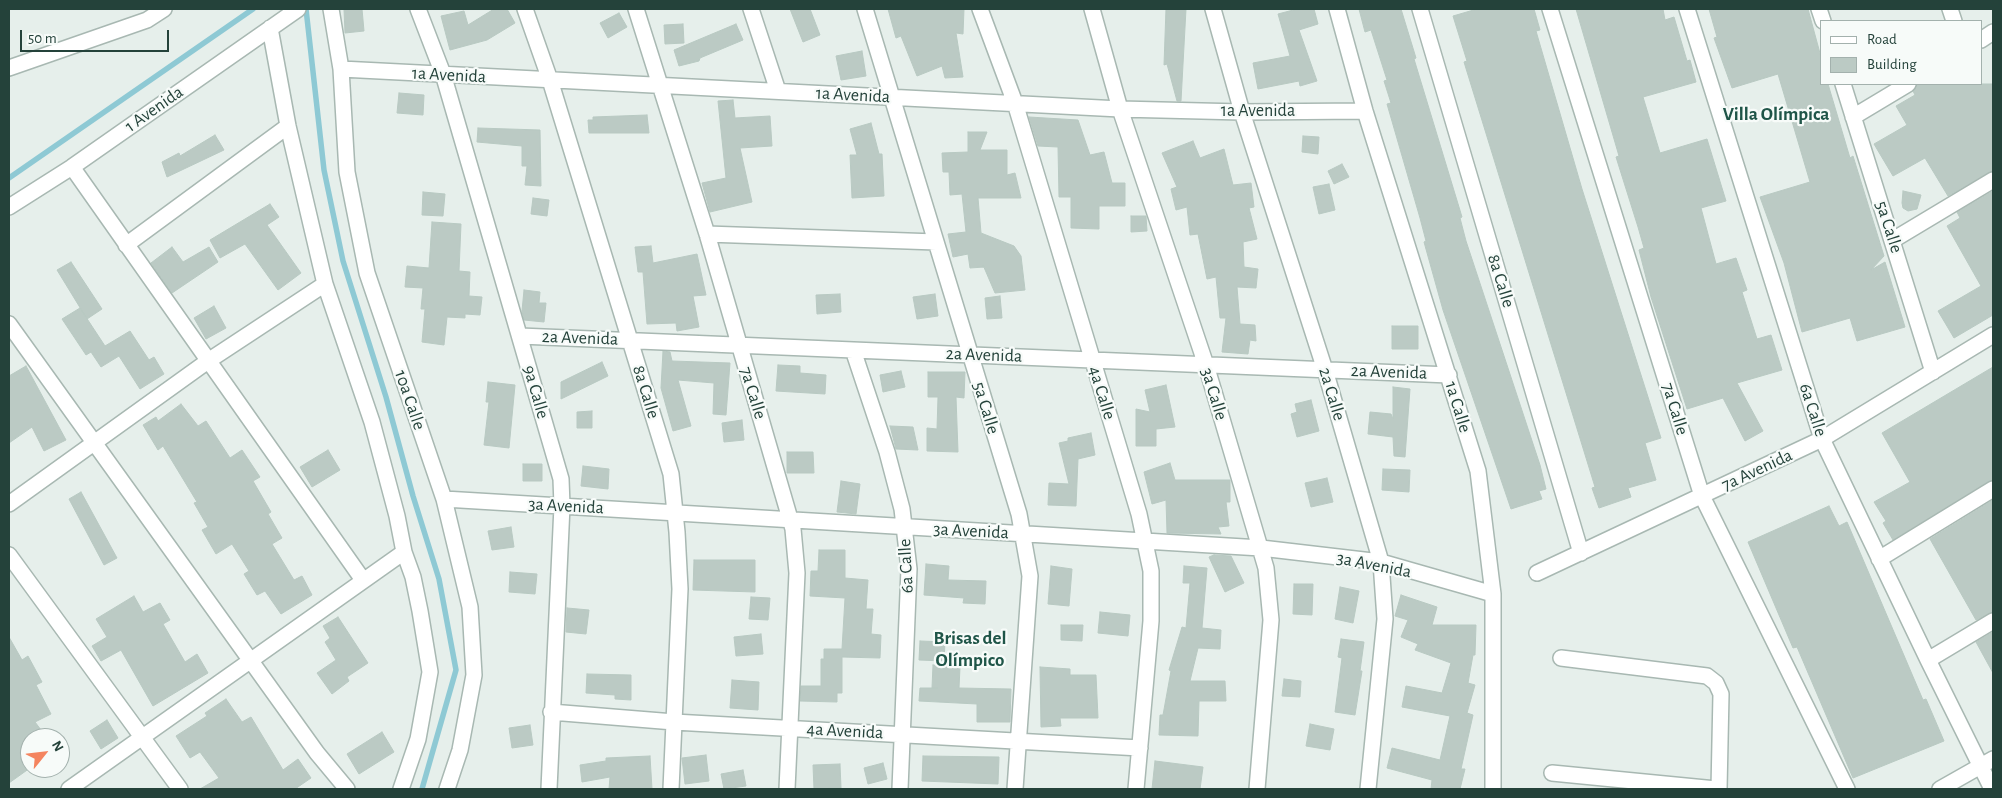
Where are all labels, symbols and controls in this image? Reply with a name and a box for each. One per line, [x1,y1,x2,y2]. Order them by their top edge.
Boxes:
scale bar [22,20,171,52]
legend [1820,20,1982,85]
text: 50 m [28,31,57,46]
text: Road [1867,32,1897,47]
text: Building [1867,57,1917,72]
street label: 1a Avenida [411,62,487,88]
street label: 1 Avenida [121,81,187,137]
street label: 1a Avenida [815,82,891,108]
street label: 1a Avenida [1221,100,1295,122]
district label: Villa Olímpica [1723,103,1829,125]
street label: 5a Calle [1870,198,1908,256]
street label: 8a Calle [1483,252,1519,310]
street label: 2a Avenida [541,326,619,350]
street label: 2a Avenida [945,343,1023,367]
street label: 2a Avenida [1350,360,1428,384]
street label: 9a Calle [518,363,554,421]
street label: 8a Calle [628,363,664,421]
street label: 7a Calle [735,364,771,422]
street label: 4a Calle [1084,364,1120,422]
street label: 3a Calle [1196,365,1232,423]
street label: 2a Calle [1314,365,1350,423]
street label: 10a Calle [390,367,430,433]
street label: 5a Calle [968,379,1004,437]
street label: 1a Calle [1440,379,1476,435]
street label: 7a Calle [1657,380,1693,438]
street label: 6a Calle [1794,381,1832,439]
street label: 7a Avenida [1718,444,1796,496]
street label: 3a Avenida [528,493,604,519]
street label: 3a Avenida [933,518,1009,544]
street label: 6a Calle [894,538,918,594]
street label: 3a Avenida [1335,547,1413,583]
district label: Brisas del Olímpico [934,627,1006,671]
street label: 4a Avenida [806,718,884,744]
north arrow [20,728,70,778]
text: N [49,739,66,754]

